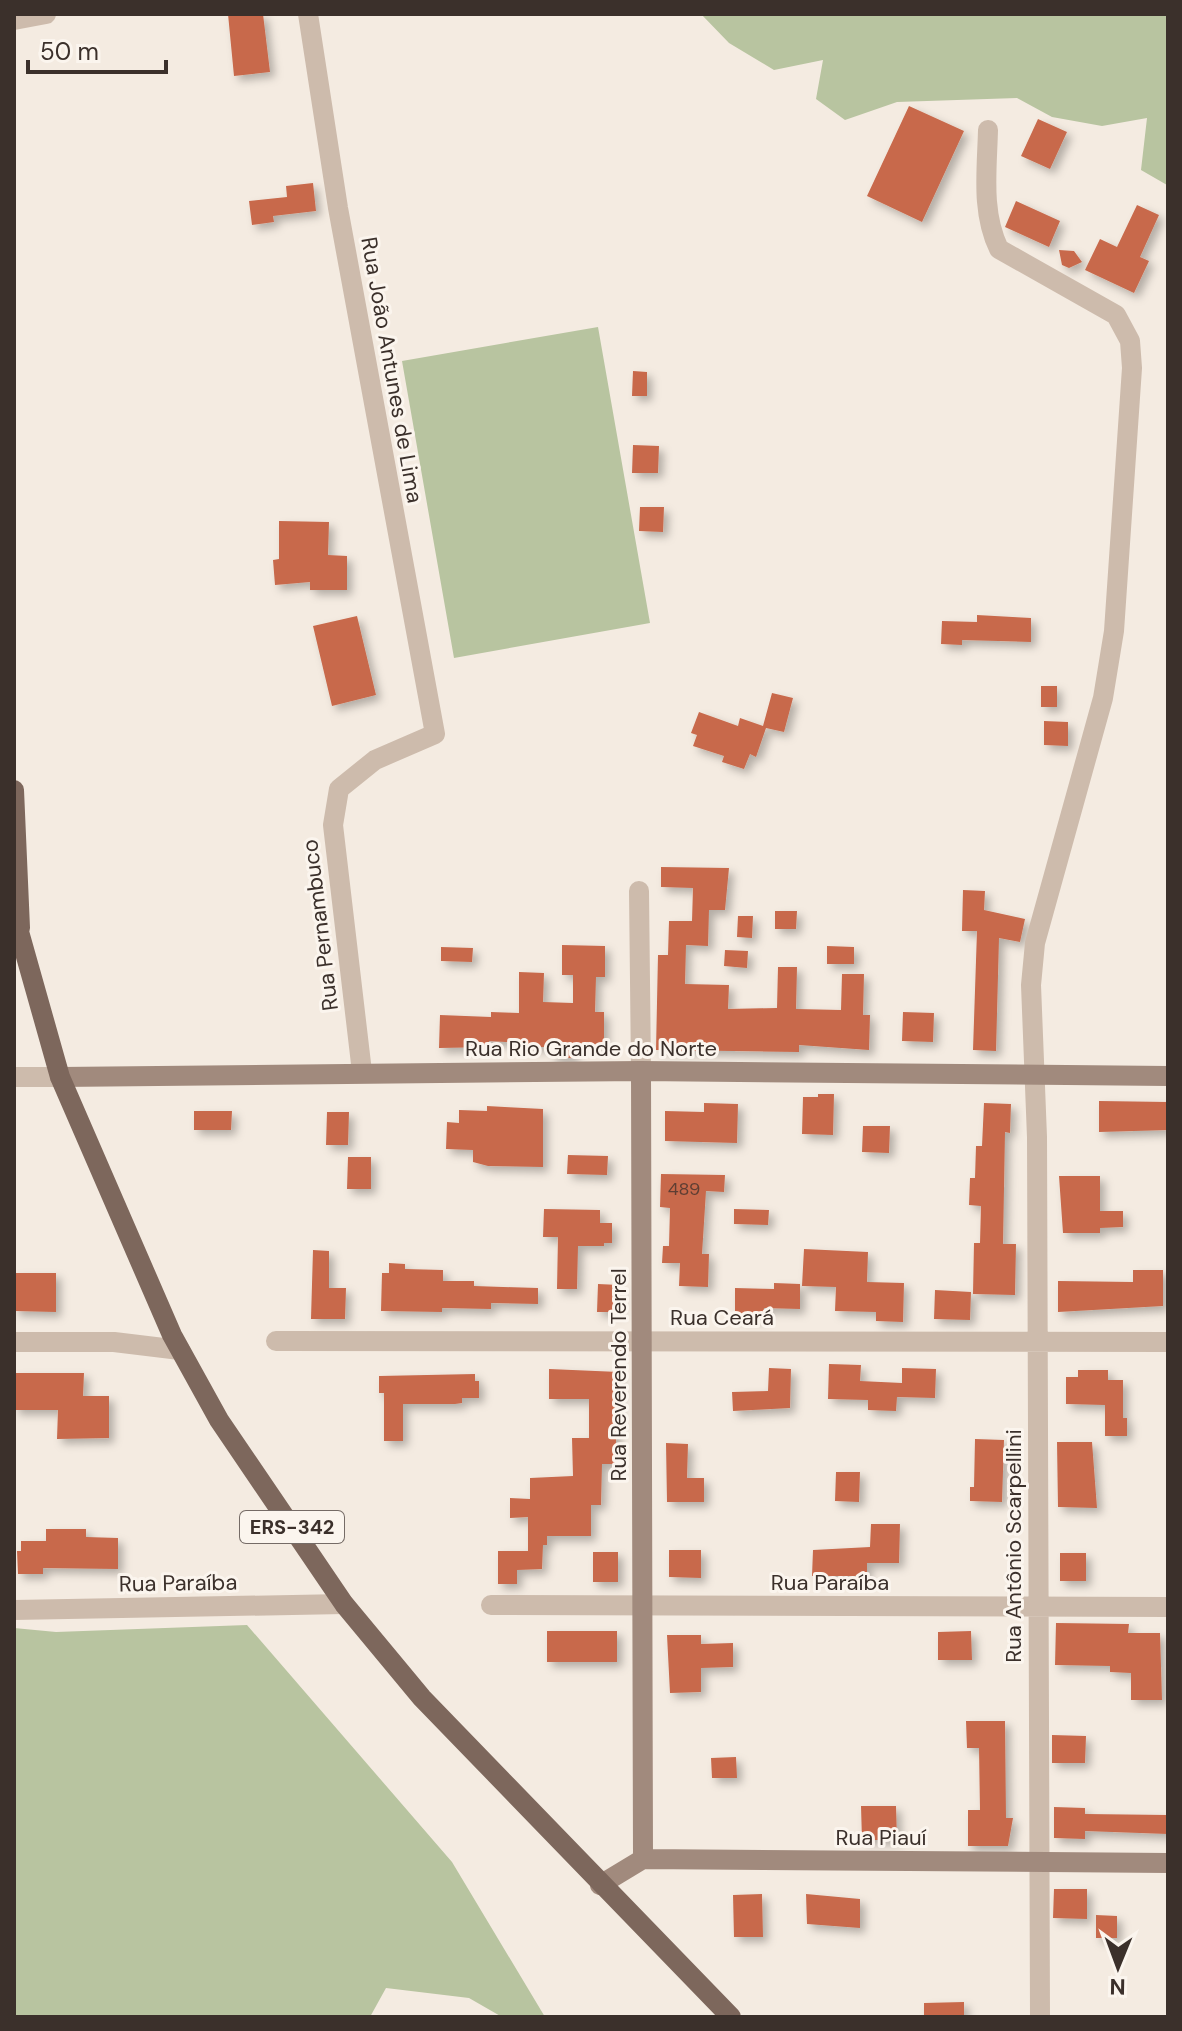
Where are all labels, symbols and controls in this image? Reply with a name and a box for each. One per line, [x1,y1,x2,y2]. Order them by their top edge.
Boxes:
scale bar [28,24,166,74]
text: 50 m [40,36,99,67]
street label: Rua João Antunes de Lima [354,235,430,505]
street label: Rua Pernambuco [295,838,345,1012]
street label: Rua Rio Grande do Norte [465,1034,717,1063]
house number: 489 [668,1177,700,1201]
street label: Rua Reverendo Terrel [604,1268,633,1482]
street label: Rua Ceará [670,1303,774,1332]
street label: Rua Antônio Scarpellini [999,1429,1028,1663]
road number: ERS-342 [240,1511,344,1543]
street label: Rua Paraíba [119,1567,237,1599]
street label: Rua Paraíba [771,1568,889,1597]
street label: Rua Piauí [835,1823,927,1852]
north arrow [1078,1927,1158,2007]
text: N [1109,1972,1126,2001]

